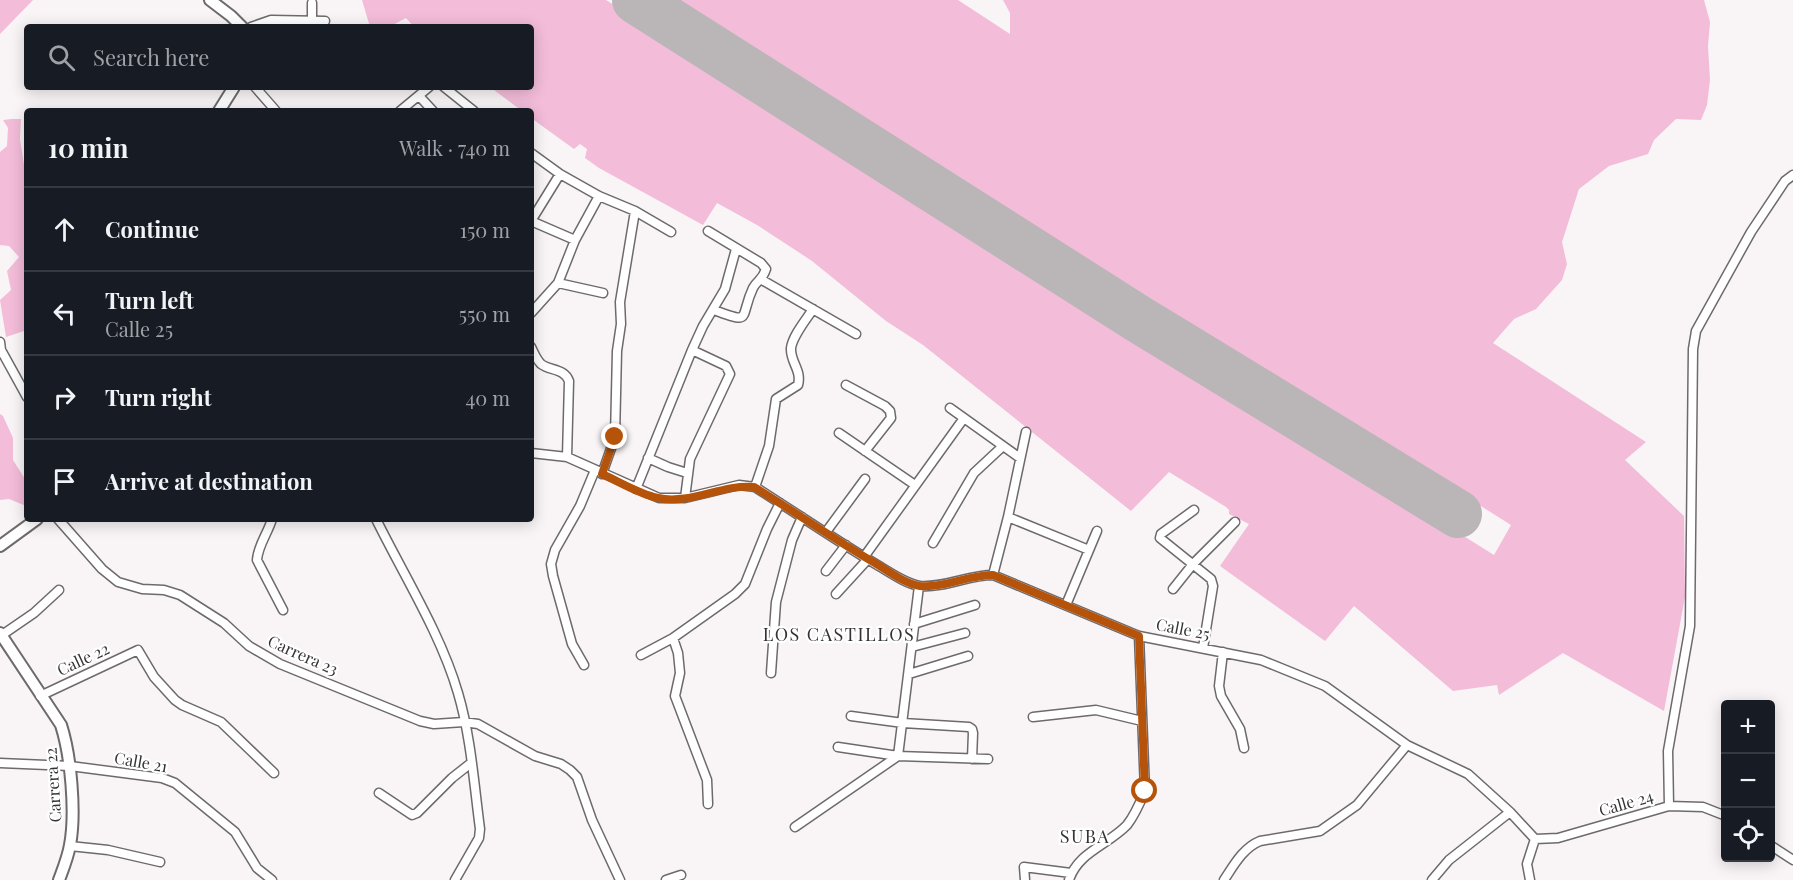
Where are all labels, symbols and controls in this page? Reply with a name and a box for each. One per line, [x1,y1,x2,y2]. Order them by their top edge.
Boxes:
search box [24,24,534,90]
icon: search [45,41,78,74]
text: Search here [93,42,209,72]
text: 10 min [48,130,128,165]
text: Walk · 740 m [399,134,510,161]
icon: ahead [48,213,81,246]
text: Continue [105,214,199,244]
text: 150 m [460,216,510,243]
text: Turn left [105,285,194,315]
icon: left [48,297,81,330]
text: 550 m [459,300,510,327]
text: Calle 25 [105,315,173,342]
icon: right [48,381,81,414]
text: Turn right [105,382,211,412]
text: 40 m [465,384,510,411]
route end [601,423,627,449]
icon: arrive [48,465,81,498]
text: Arrive at destination [105,466,313,496]
street label: Calle 25 [1154,613,1212,644]
district label: LOS CASTILLOS [763,622,915,646]
street label: Carrera 23 [265,630,342,679]
street label: Calle 22 [53,637,112,680]
map controls [1721,700,1775,862]
button: + [1721,700,1775,754]
street label: Carrera 22 [39,747,66,823]
street label: Calle 21 [113,747,169,777]
button: − [1721,754,1775,808]
route start [1131,777,1157,803]
street label: Calle 24 [1596,785,1656,820]
button: locate [1721,808,1775,862]
district label: SUBA [1060,824,1110,848]

